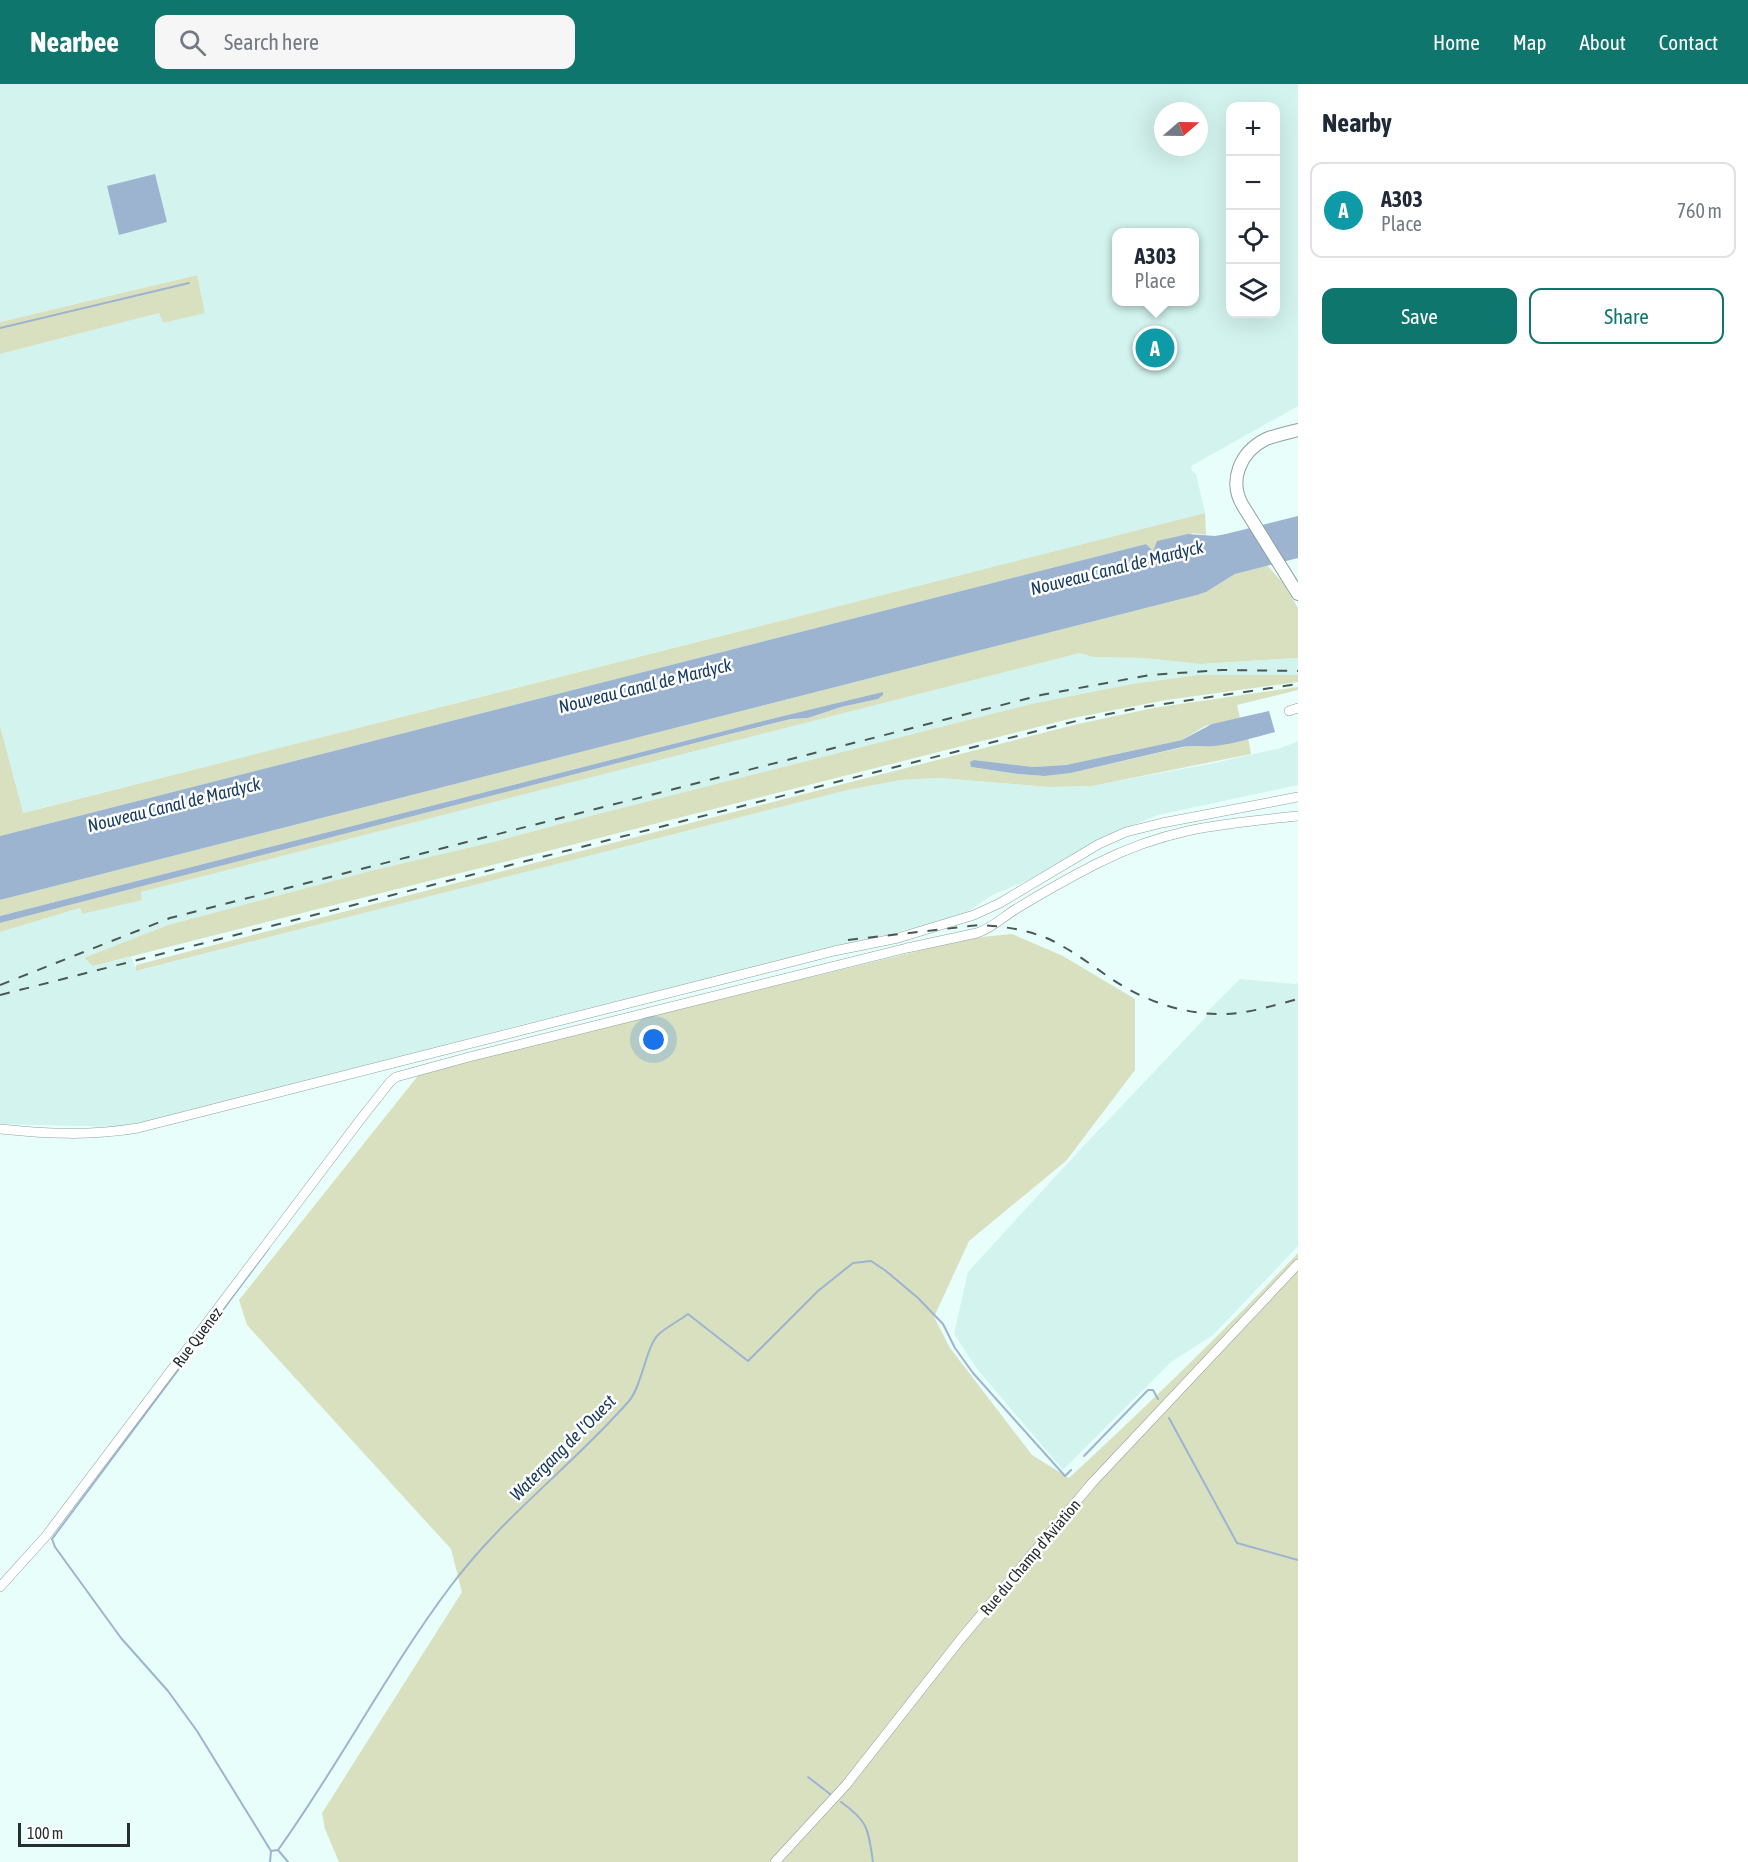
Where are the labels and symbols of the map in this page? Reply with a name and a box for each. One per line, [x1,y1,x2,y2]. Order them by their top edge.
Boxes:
north arrow [1154,102,1208,156]
pin: A [1136,326,1174,370]
water label: Nouveau Canal de Mardyck [1028,536,1207,599]
water label: Nouveau Canal de Mardyck [556,654,735,717]
water label: Nouveau Canal de Mardyck [85,773,264,836]
your location [639,1025,668,1054]
street label: Rue Quenez [169,1303,225,1370]
water label: Watergang de l'Ouest [505,1390,620,1505]
street label: Rue du Champ d'Aviation [976,1495,1084,1619]
scale bar [18,1820,130,1848]

